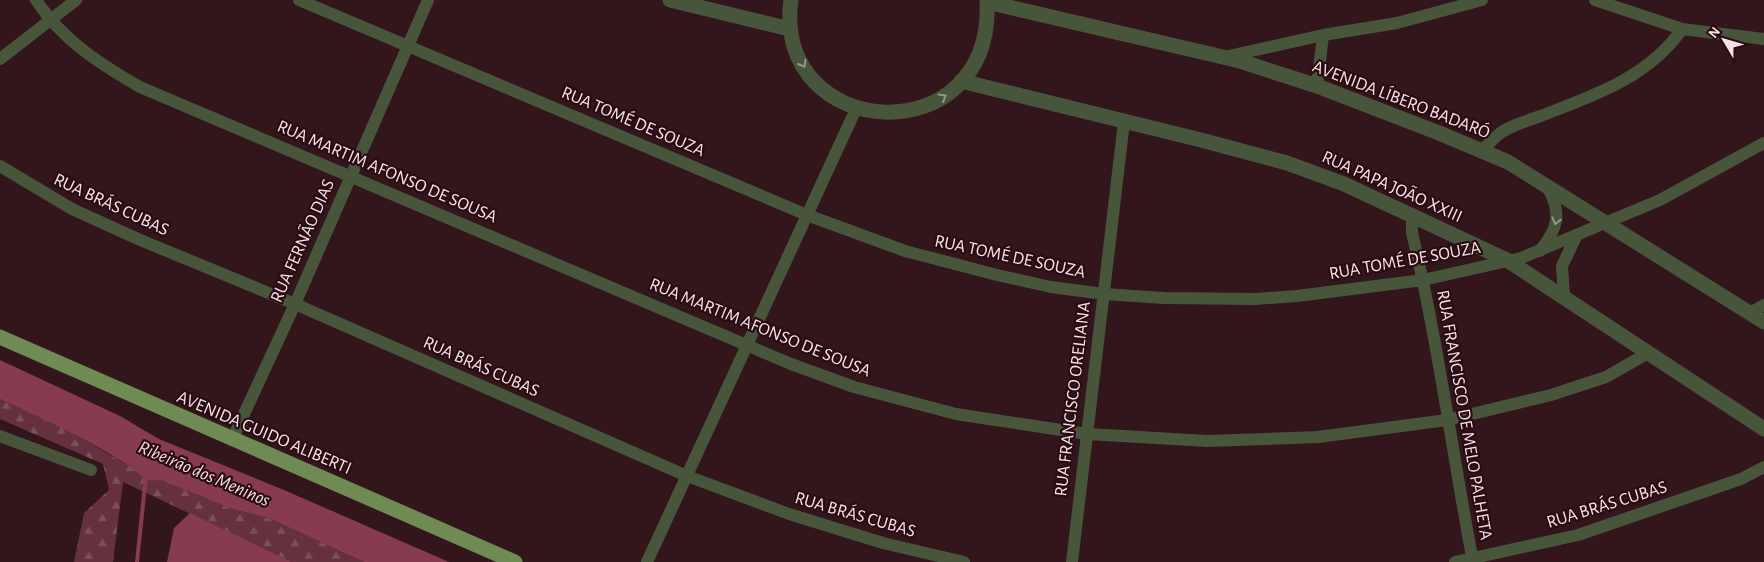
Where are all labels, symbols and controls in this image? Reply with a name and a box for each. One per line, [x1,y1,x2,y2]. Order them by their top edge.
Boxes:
north arrow [1699,15,1749,65]
text: N [1706,24,1723,41]
street label: AVENIDA LÍBERO BADARÓ [1310,55,1493,142]
one-way arrow [797,58,807,67]
street label: RUA TOMÉ DE SOUZA [559,81,709,161]
one-way arrow [938,93,947,103]
street label: RUA MARTIM AFONSO DE SOUSA [274,117,500,227]
street label: RUA PAPA JOÃO XXIII [1319,145,1466,226]
street label: RUA BRÁS CUBAS [51,168,173,240]
street label: RUA FERNÃO DIAS [265,176,338,305]
one-way arrow [1551,217,1562,226]
street label: RUA TOMÉ DE SOUZA [933,229,1088,282]
street label: RUA TOMÉ DE SOUZA [1327,236,1483,283]
street label: RUA MARTIM AFONSO DE SOUSA [647,275,874,381]
street label: RUA FRANCISCO DE MELO PALHETA [1433,289,1495,542]
street label: RUA FRANCISCO ORELIANA [1052,300,1094,497]
street label: RUA BRÁS CUBAS [420,331,543,401]
street label: AVENIDA GUIDO ALIBERTI [174,388,354,478]
water label: Ribeirão dos Meninos [135,438,273,510]
street label: RUA BRÁS CUBAS [1544,475,1669,532]
street label: RUA BRÁS CUBAS [793,486,918,541]

